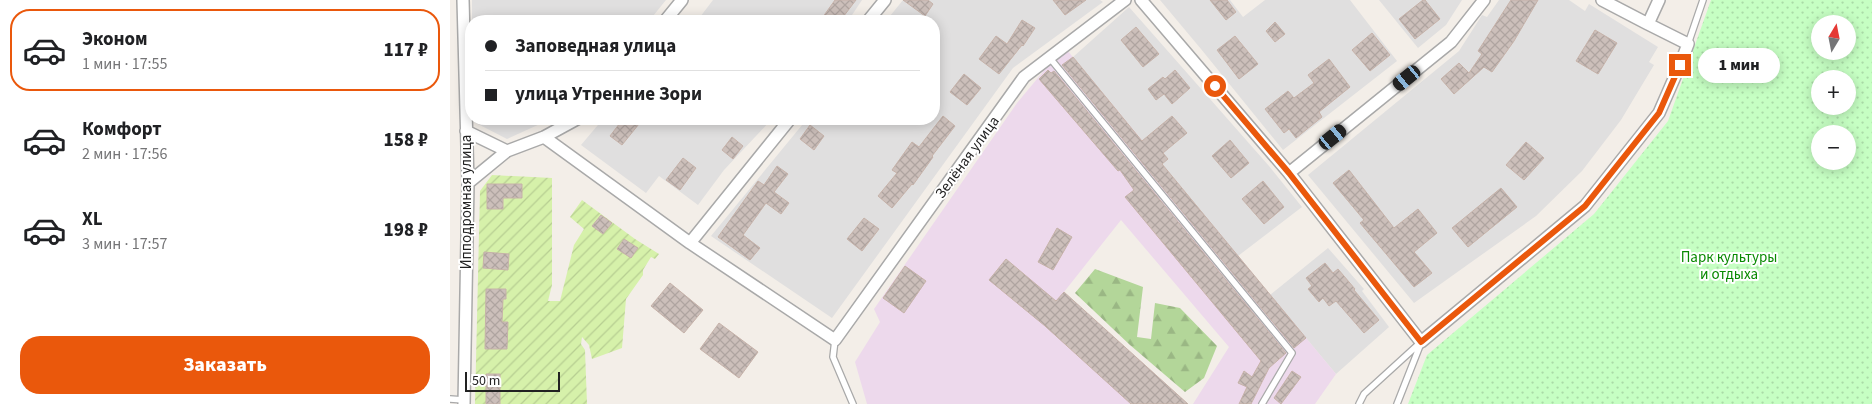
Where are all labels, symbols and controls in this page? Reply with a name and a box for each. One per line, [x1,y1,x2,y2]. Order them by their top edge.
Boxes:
north arrow [1811,15,1856,60]
map controls [1811,15,1856,170]
text: Эконом [82,26,148,53]
icon: car [22,28,67,73]
text: Заповедная улица [515,33,676,60]
text: 117 ₽ [384,37,428,64]
callout: 1 мин [1698,48,1780,82]
text: 1 мин · 17:55 [82,53,168,75]
route end [1669,54,1691,76]
text: 1 мин [1718,54,1760,76]
car [1390,63,1423,93]
button: + [1811,70,1856,115]
route start [1204,75,1226,97]
text: улица Утренние Зори [515,81,702,108]
street label: Зелёная улица [930,112,1004,203]
text: Комфорт [82,116,162,143]
icon: car [22,118,67,163]
car [1316,122,1349,152]
button: − [1811,125,1856,170]
text: 158 ₽ [384,127,428,154]
street label: Ипподромная улица [456,135,477,269]
text: 2 мин · 17:56 [82,143,168,165]
text: XL [82,206,103,233]
icon: car [22,208,67,253]
text: 198 ₽ [384,217,428,244]
text: 3 мин · 17:57 [82,233,168,255]
park label: Парк культуры и отдыха [1681,247,1777,285]
button: Заказать [20,336,430,394]
scale bar [465,369,560,392]
text: 50 m [472,371,500,391]

